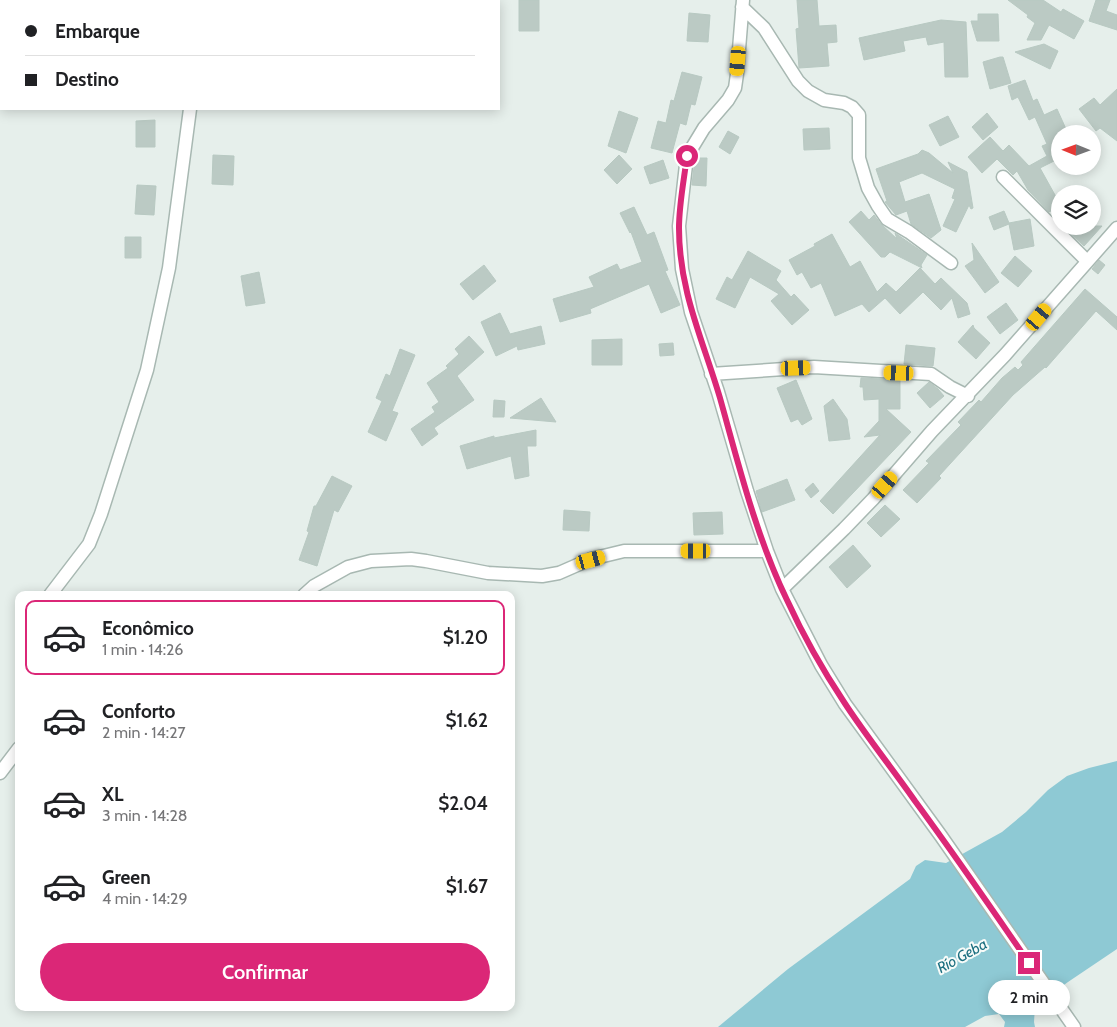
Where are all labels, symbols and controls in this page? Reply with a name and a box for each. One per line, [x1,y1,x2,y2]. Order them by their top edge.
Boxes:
text: Embarque [55,20,140,43]
car [729,45,746,77]
text: Destino [55,68,119,91]
north arrow [1051,125,1101,175]
map controls [1051,125,1101,235]
route start [676,145,698,167]
button: layers [1051,185,1101,235]
car [1023,301,1054,333]
car [780,360,811,376]
car [883,365,914,381]
car [869,469,900,501]
car [681,544,711,559]
car [574,549,607,571]
icon: car [42,615,87,660]
text: Econômico [102,617,194,640]
text: $1.20 [443,626,488,649]
text: 1 min · 14:26 [102,640,183,659]
icon: car [42,698,87,743]
text: Conforto [102,700,175,723]
text: $1.62 [445,709,488,732]
text: 2 min · 14:27 [102,723,186,742]
icon: car [42,781,87,826]
text: XL [102,783,123,806]
text: $2.04 [438,792,488,815]
text: 3 min · 14:28 [102,806,188,825]
icon: car [42,864,87,909]
text: Green [102,866,151,889]
text: $1.67 [446,875,488,898]
text: 4 min · 14:29 [102,889,188,908]
water label: Río Geba [934,935,990,977]
button: Confirmar [40,943,490,1001]
route end [1018,952,1040,974]
callout: 2 min [988,980,1070,1016]
text: 2 min [1010,988,1048,1007]

